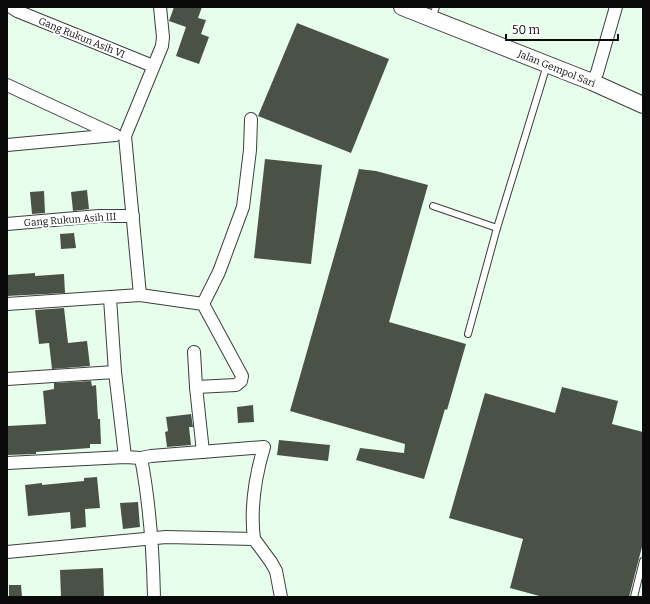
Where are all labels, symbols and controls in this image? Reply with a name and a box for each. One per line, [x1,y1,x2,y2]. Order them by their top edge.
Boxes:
street label: Gang Rukun Asih VI [37,15,127,61]
scale bar [506,16,618,42]
text: 50 m [512,23,541,37]
street label: Jalan Gempol Sari [515,48,597,90]
street label: Gang Rukun Asih III [23,211,117,229]

